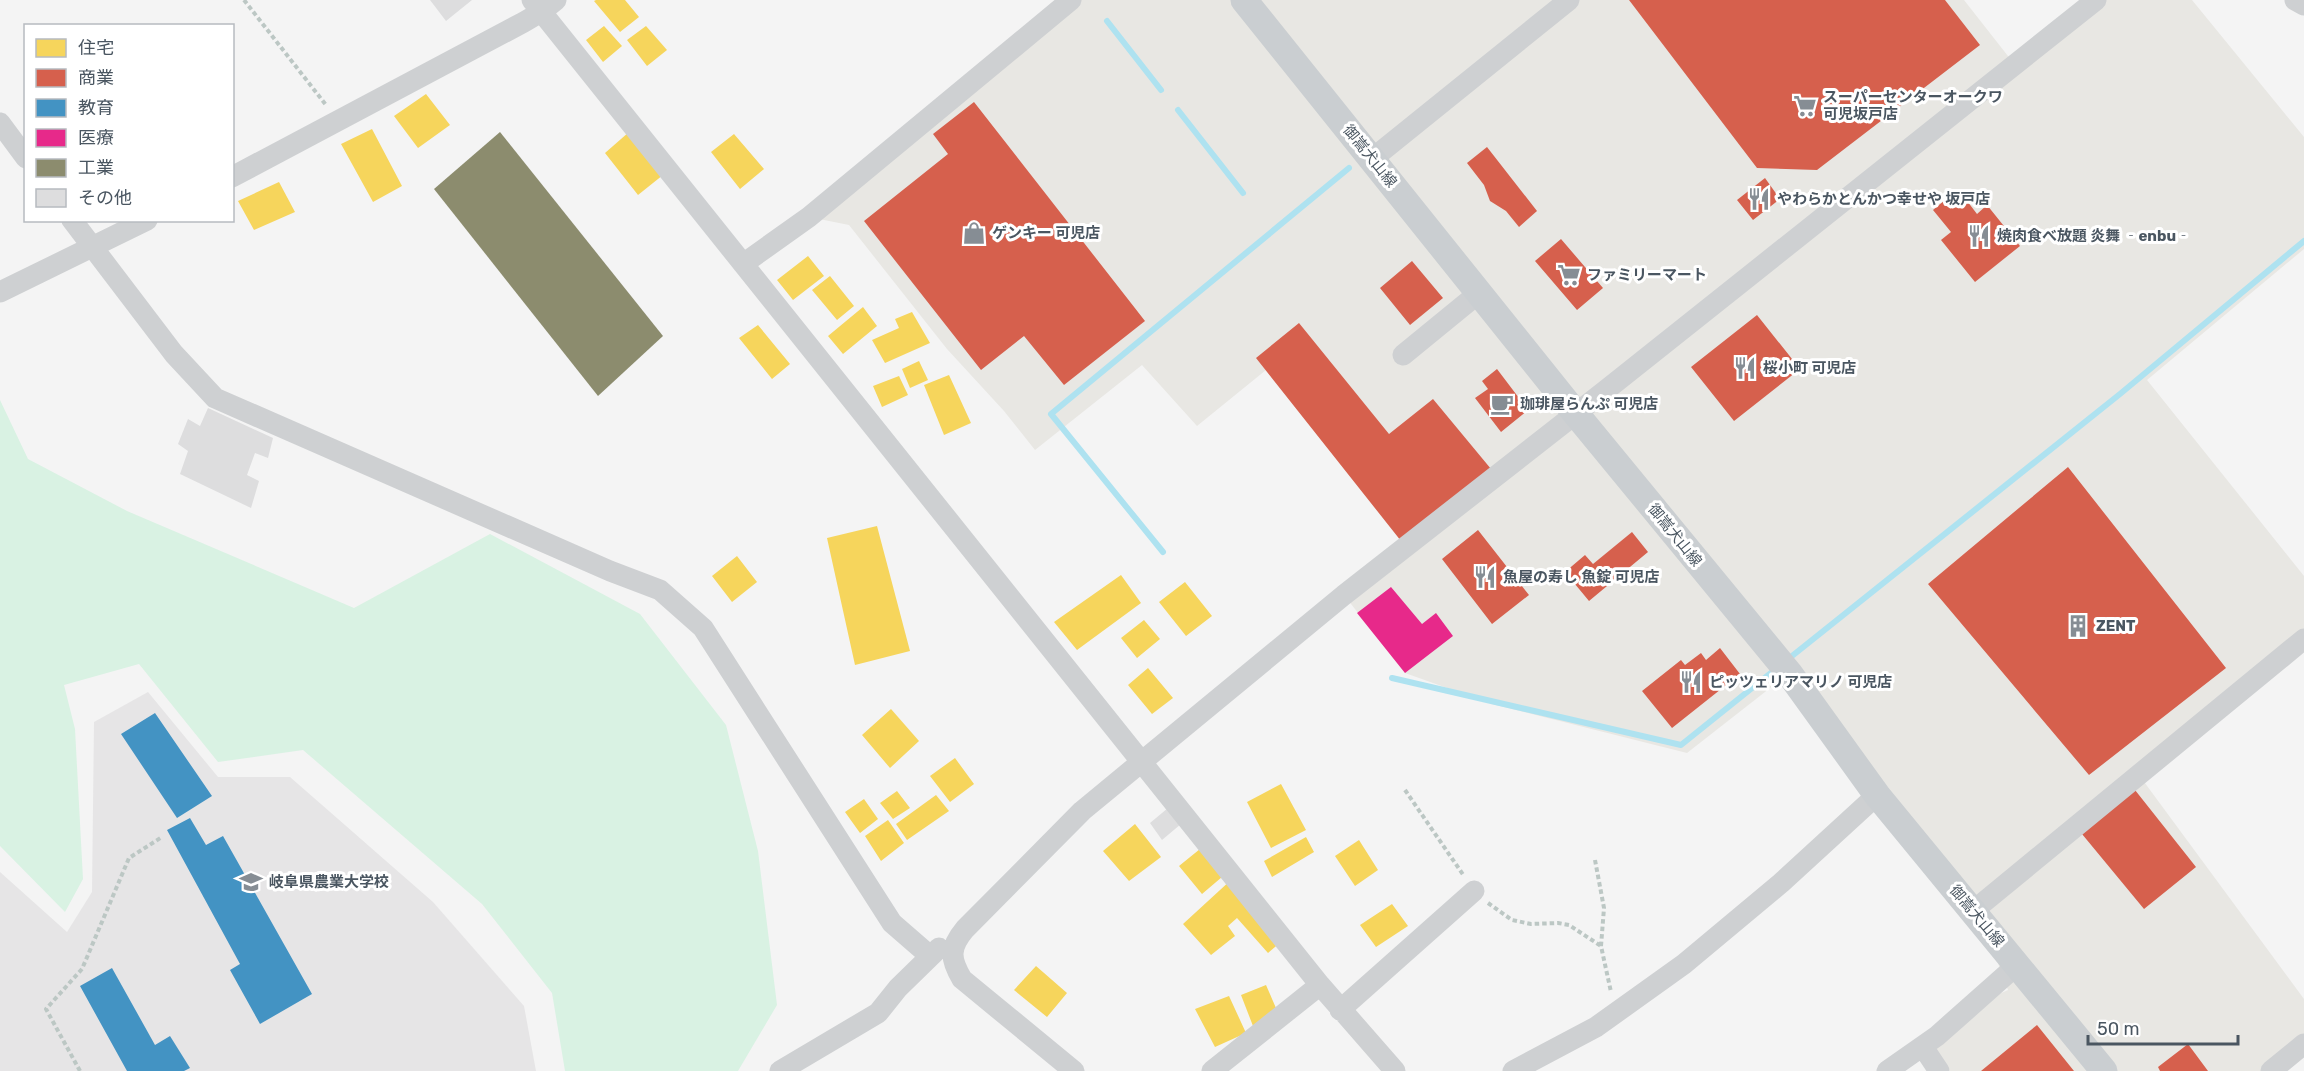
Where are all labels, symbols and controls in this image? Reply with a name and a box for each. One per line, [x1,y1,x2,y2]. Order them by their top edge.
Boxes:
legend [24,24,234,222]
text: 住宅 [78,37,114,59]
text: 商業 [78,67,114,89]
place label: スーパーセンターオークワ 可児坂戸店 [1823,88,2003,123]
supermarket icon: スーパーセンターオークワ 可児坂戸店 [1792,93,1818,119]
text: 教育 [78,97,114,119]
street label: 御嵩犬山線 [1339,121,1401,191]
text: 医療 [78,127,114,149]
text: 工業 [78,157,114,179]
restaurant icon: やわらかとんかつ幸せや 坂戸店 [1746,186,1772,212]
text: その他 [78,187,132,209]
place label: やわらかとんかつ幸せや 坂戸店 [1777,190,1990,208]
shop icon: ゲンキー 可児店 [961,220,987,246]
restaurant icon: 焼肉食べ放題 炎舞 ‐enbu‐ [1966,223,1992,249]
place label: ゲンキー 可児店 [992,224,1100,242]
place label: 焼肉食べ放題 炎舞 ‐enbu‐ [1997,227,2191,245]
supermarket icon: ファミリーマート [1556,262,1582,288]
place label: ファミリーマート [1587,266,1707,284]
restaurant icon: 桜小町 可児店 [1732,355,1758,381]
place label: 桜小町 可児店 [1763,359,1856,377]
cafe icon: 珈琲屋らんぷ 可児店 [1489,391,1515,417]
place label: 珈琲屋らんぷ 可児店 [1520,395,1658,413]
street label: 御嵩犬山線 [1644,500,1706,570]
restaurant icon: 魚屋の寿し 魚錠 可児店 [1472,564,1498,590]
place label: 魚屋の寿し 魚錠 可児店 [1503,568,1659,586]
building icon: ZENT [2065,613,2091,639]
place label: ZENT [2096,617,2136,635]
restaurant icon: ピッツェリアマリノ 可児店 [1678,669,1704,695]
place label: ピッツェリアマリノ 可児店 [1709,673,1892,691]
school or university icon: 岐阜県農業大学校 [238,869,264,895]
place label: 岐阜県農業大学校 [269,873,389,891]
street label: 御嵩犬山線 [1946,881,2008,951]
scale bar [2088,1008,2238,1046]
text: 50 m [2097,1018,2140,1040]

